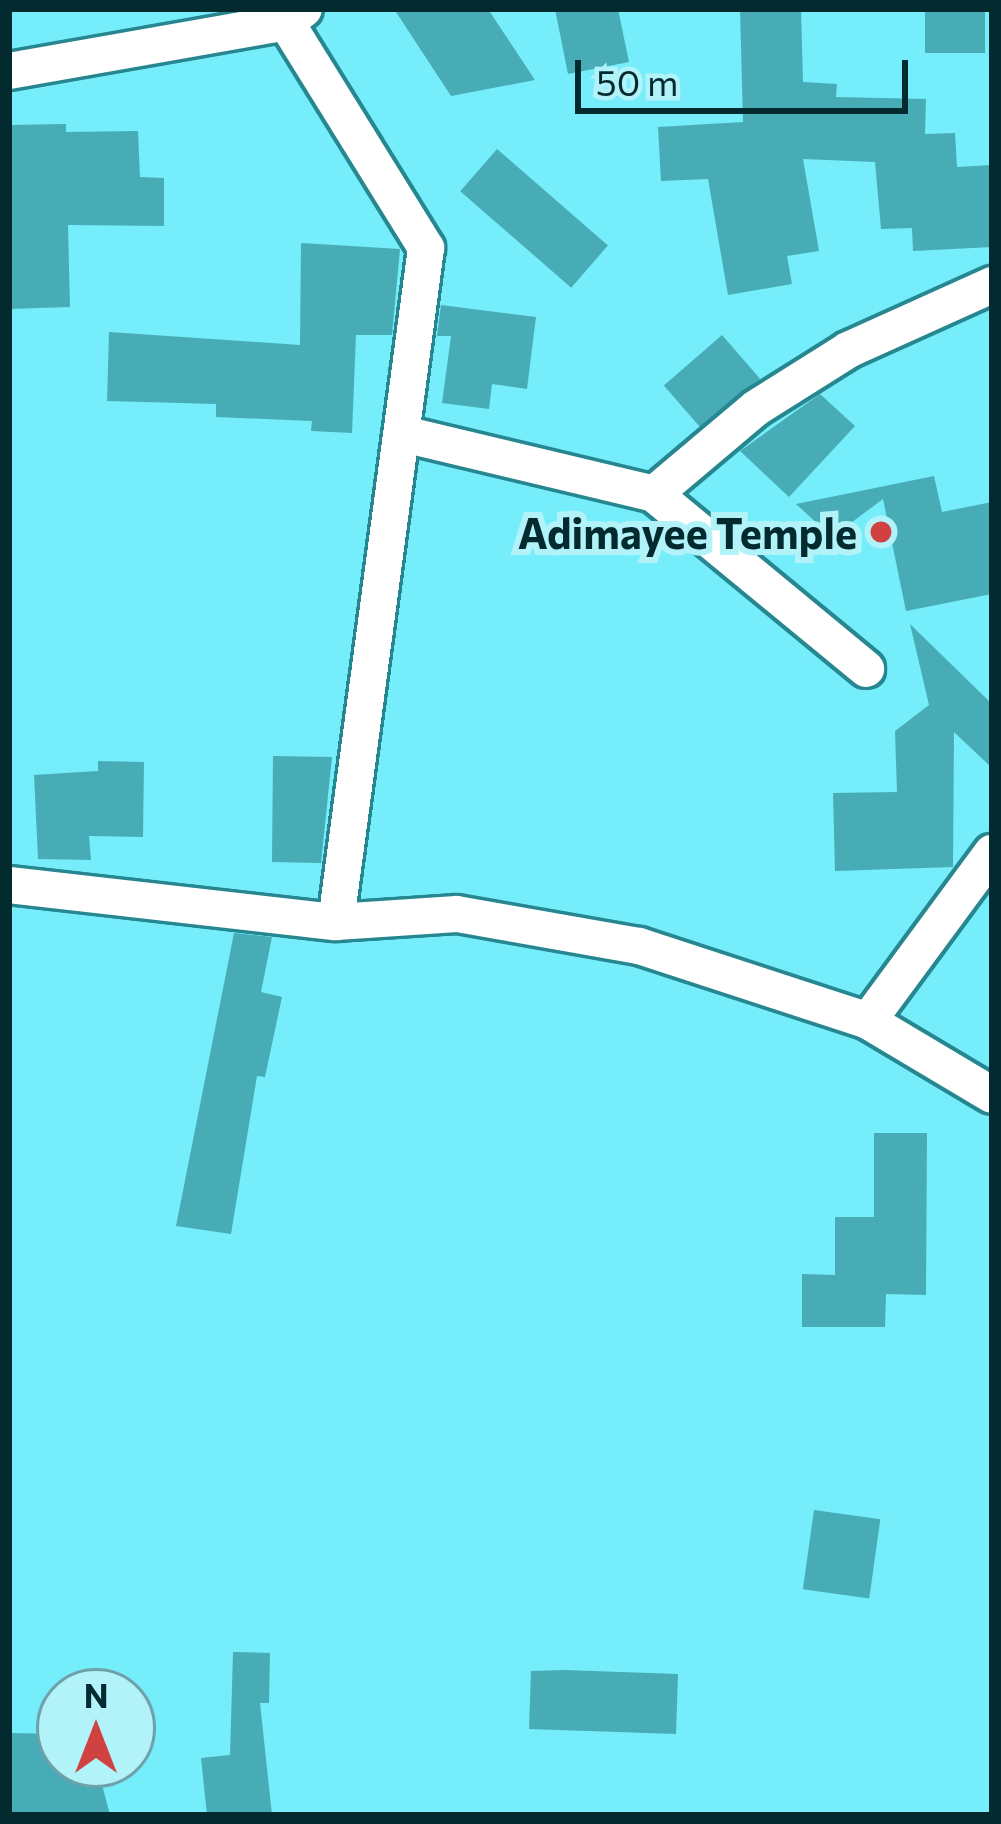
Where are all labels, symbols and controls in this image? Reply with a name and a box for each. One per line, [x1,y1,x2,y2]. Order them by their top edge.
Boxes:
scale bar [581,36,914,110]
text: 50 m [596,59,678,103]
place label: Adimayee Temple [518,507,857,557]
marker: Adimayee Temple [868,519,894,545]
north arrow [36,1668,156,1788]
text: N [84,1674,108,1715]

